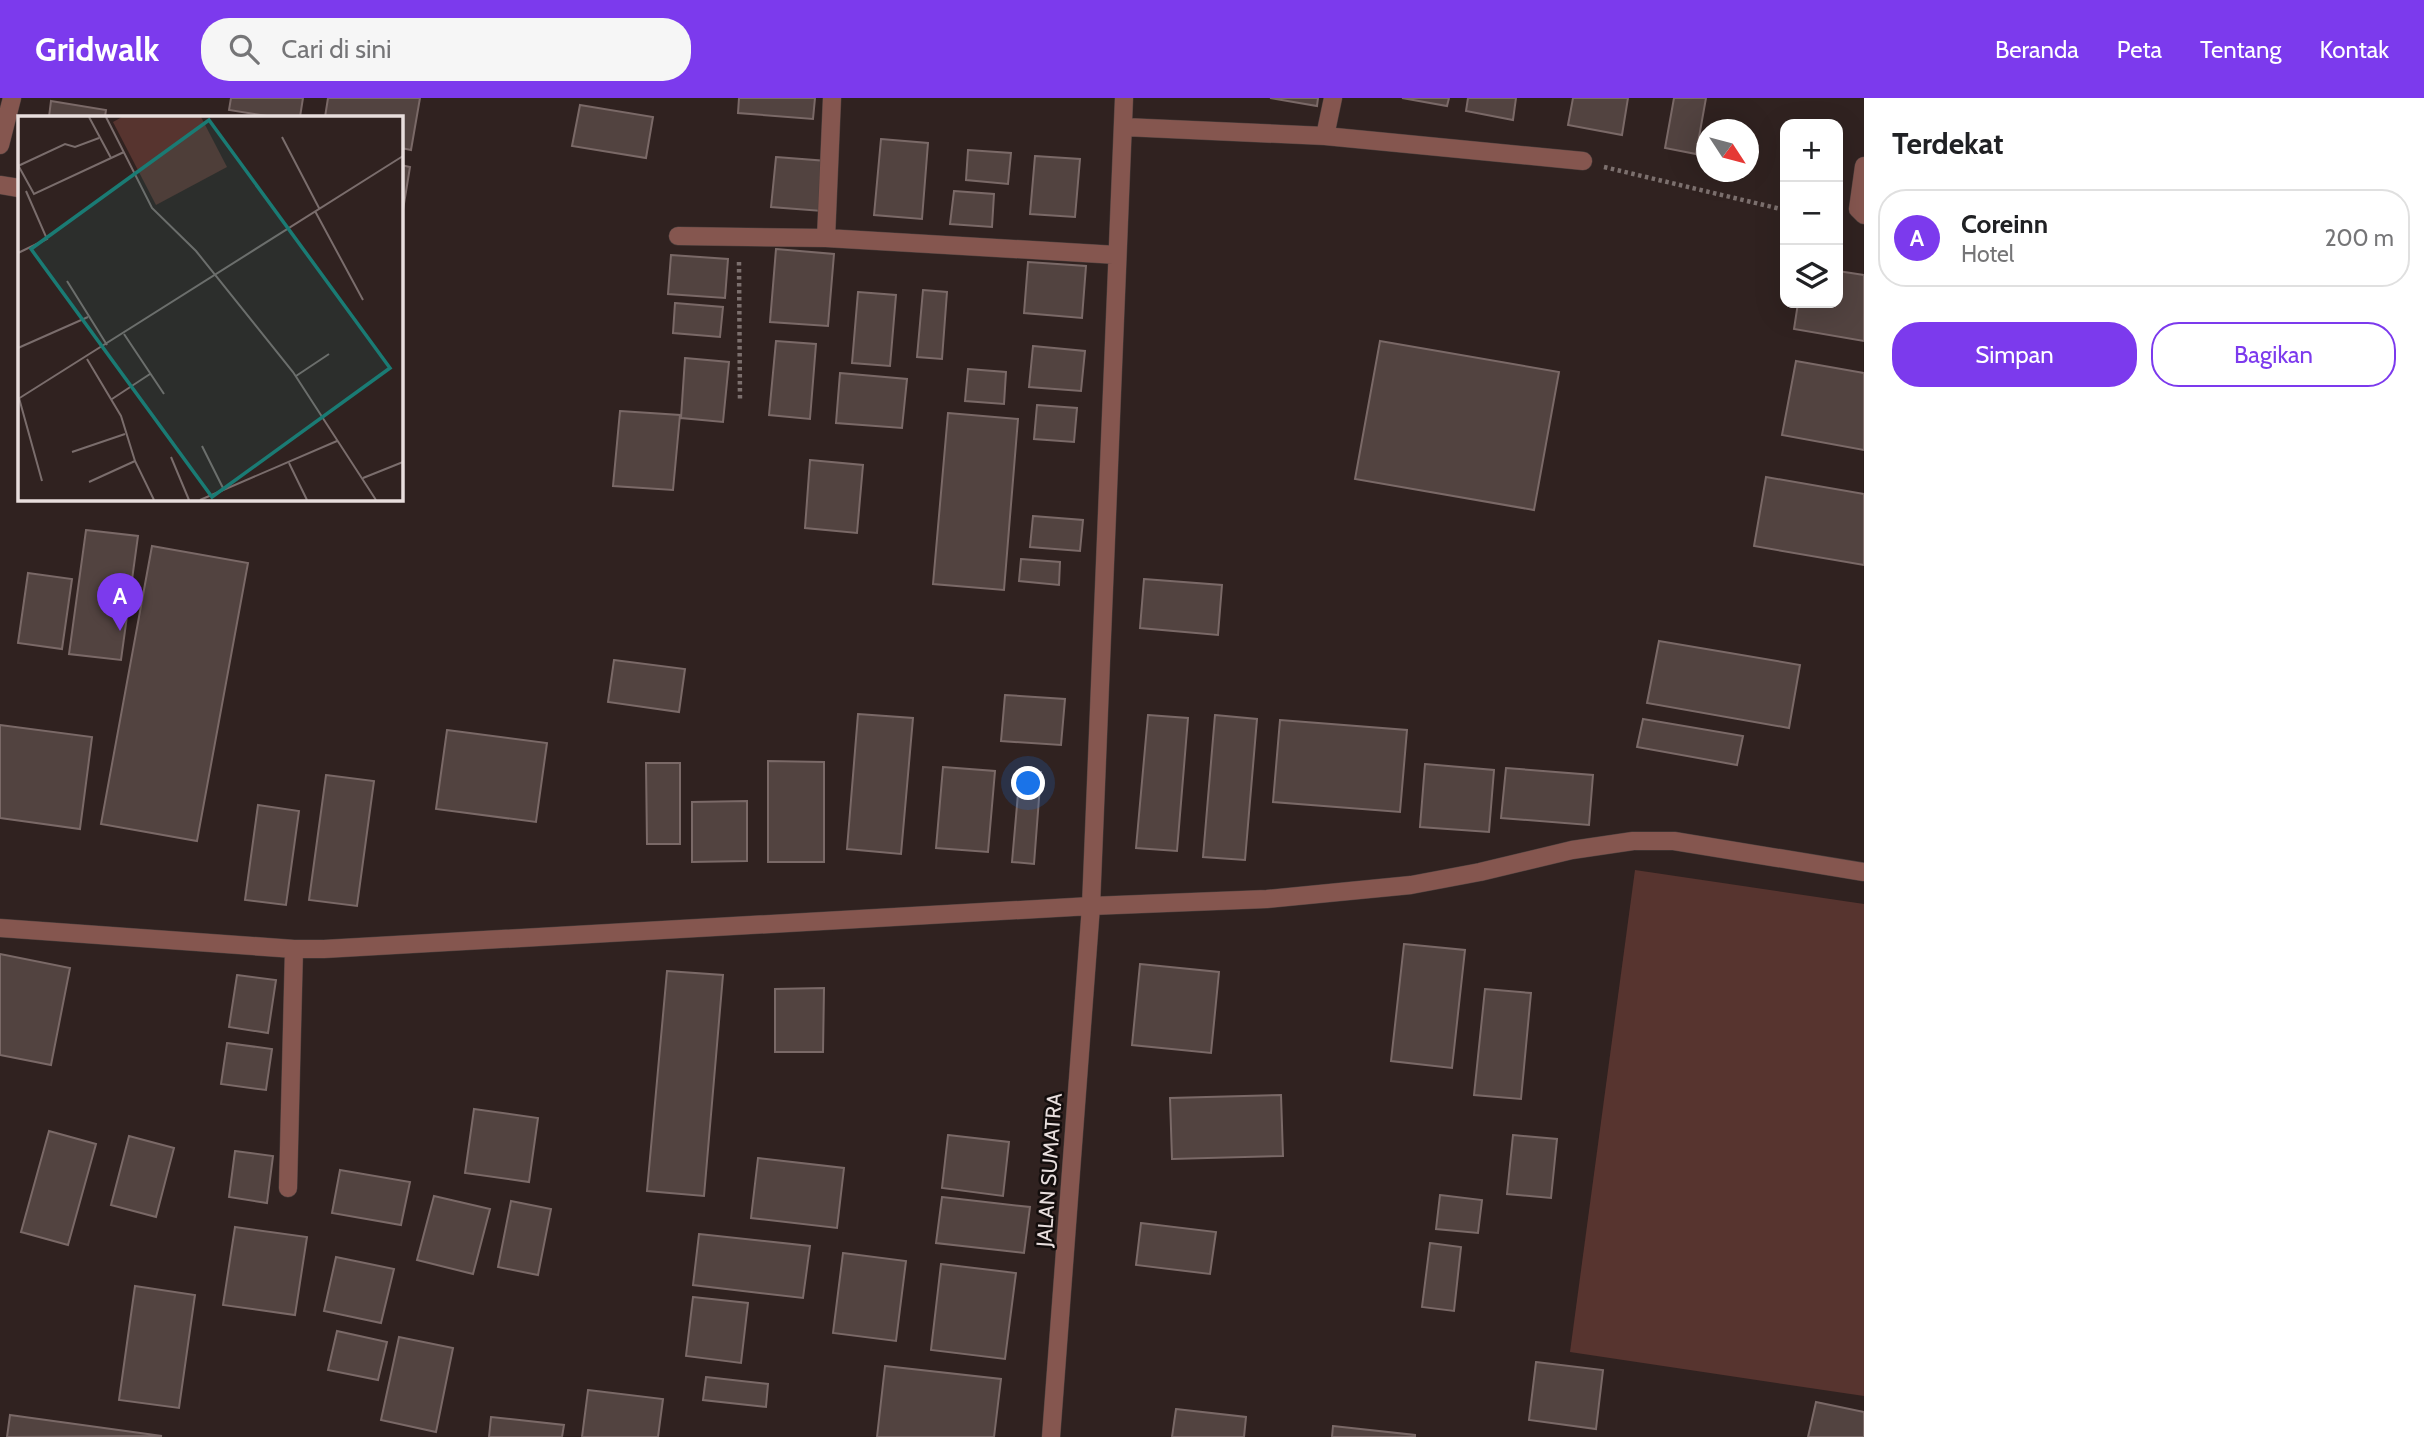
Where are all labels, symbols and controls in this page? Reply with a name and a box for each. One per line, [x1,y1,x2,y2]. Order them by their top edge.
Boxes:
search box [201,18,691,81]
text: Gridwalk [35,29,159,69]
icon: search [225,30,263,68]
text: Cari di sini [281,33,391,65]
text: Beranda [1995,35,2079,64]
text: Peta [2117,35,2162,64]
text: Tentang [2200,35,2281,64]
text: Kontak [2319,35,2389,64]
inset map [18,116,402,500]
north arrow [1696,119,1759,182]
map controls [1780,119,1843,308]
button: + [1780,119,1843,182]
text: Terdekat [1892,125,2004,162]
button: − [1780,182,1843,245]
text: Coreinn [1961,208,2048,240]
text: A [1910,224,1924,252]
text: 200 m [2324,224,2394,252]
text: Hotel [1961,240,2014,268]
button: layers [1780,245,1843,308]
button: Simpan [1892,322,2137,387]
button: Bagikan [2151,322,2396,387]
pin: A [97,573,143,631]
your location [1011,766,1045,800]
street label: JALAN SUMATRA [1031,1092,1067,1249]

